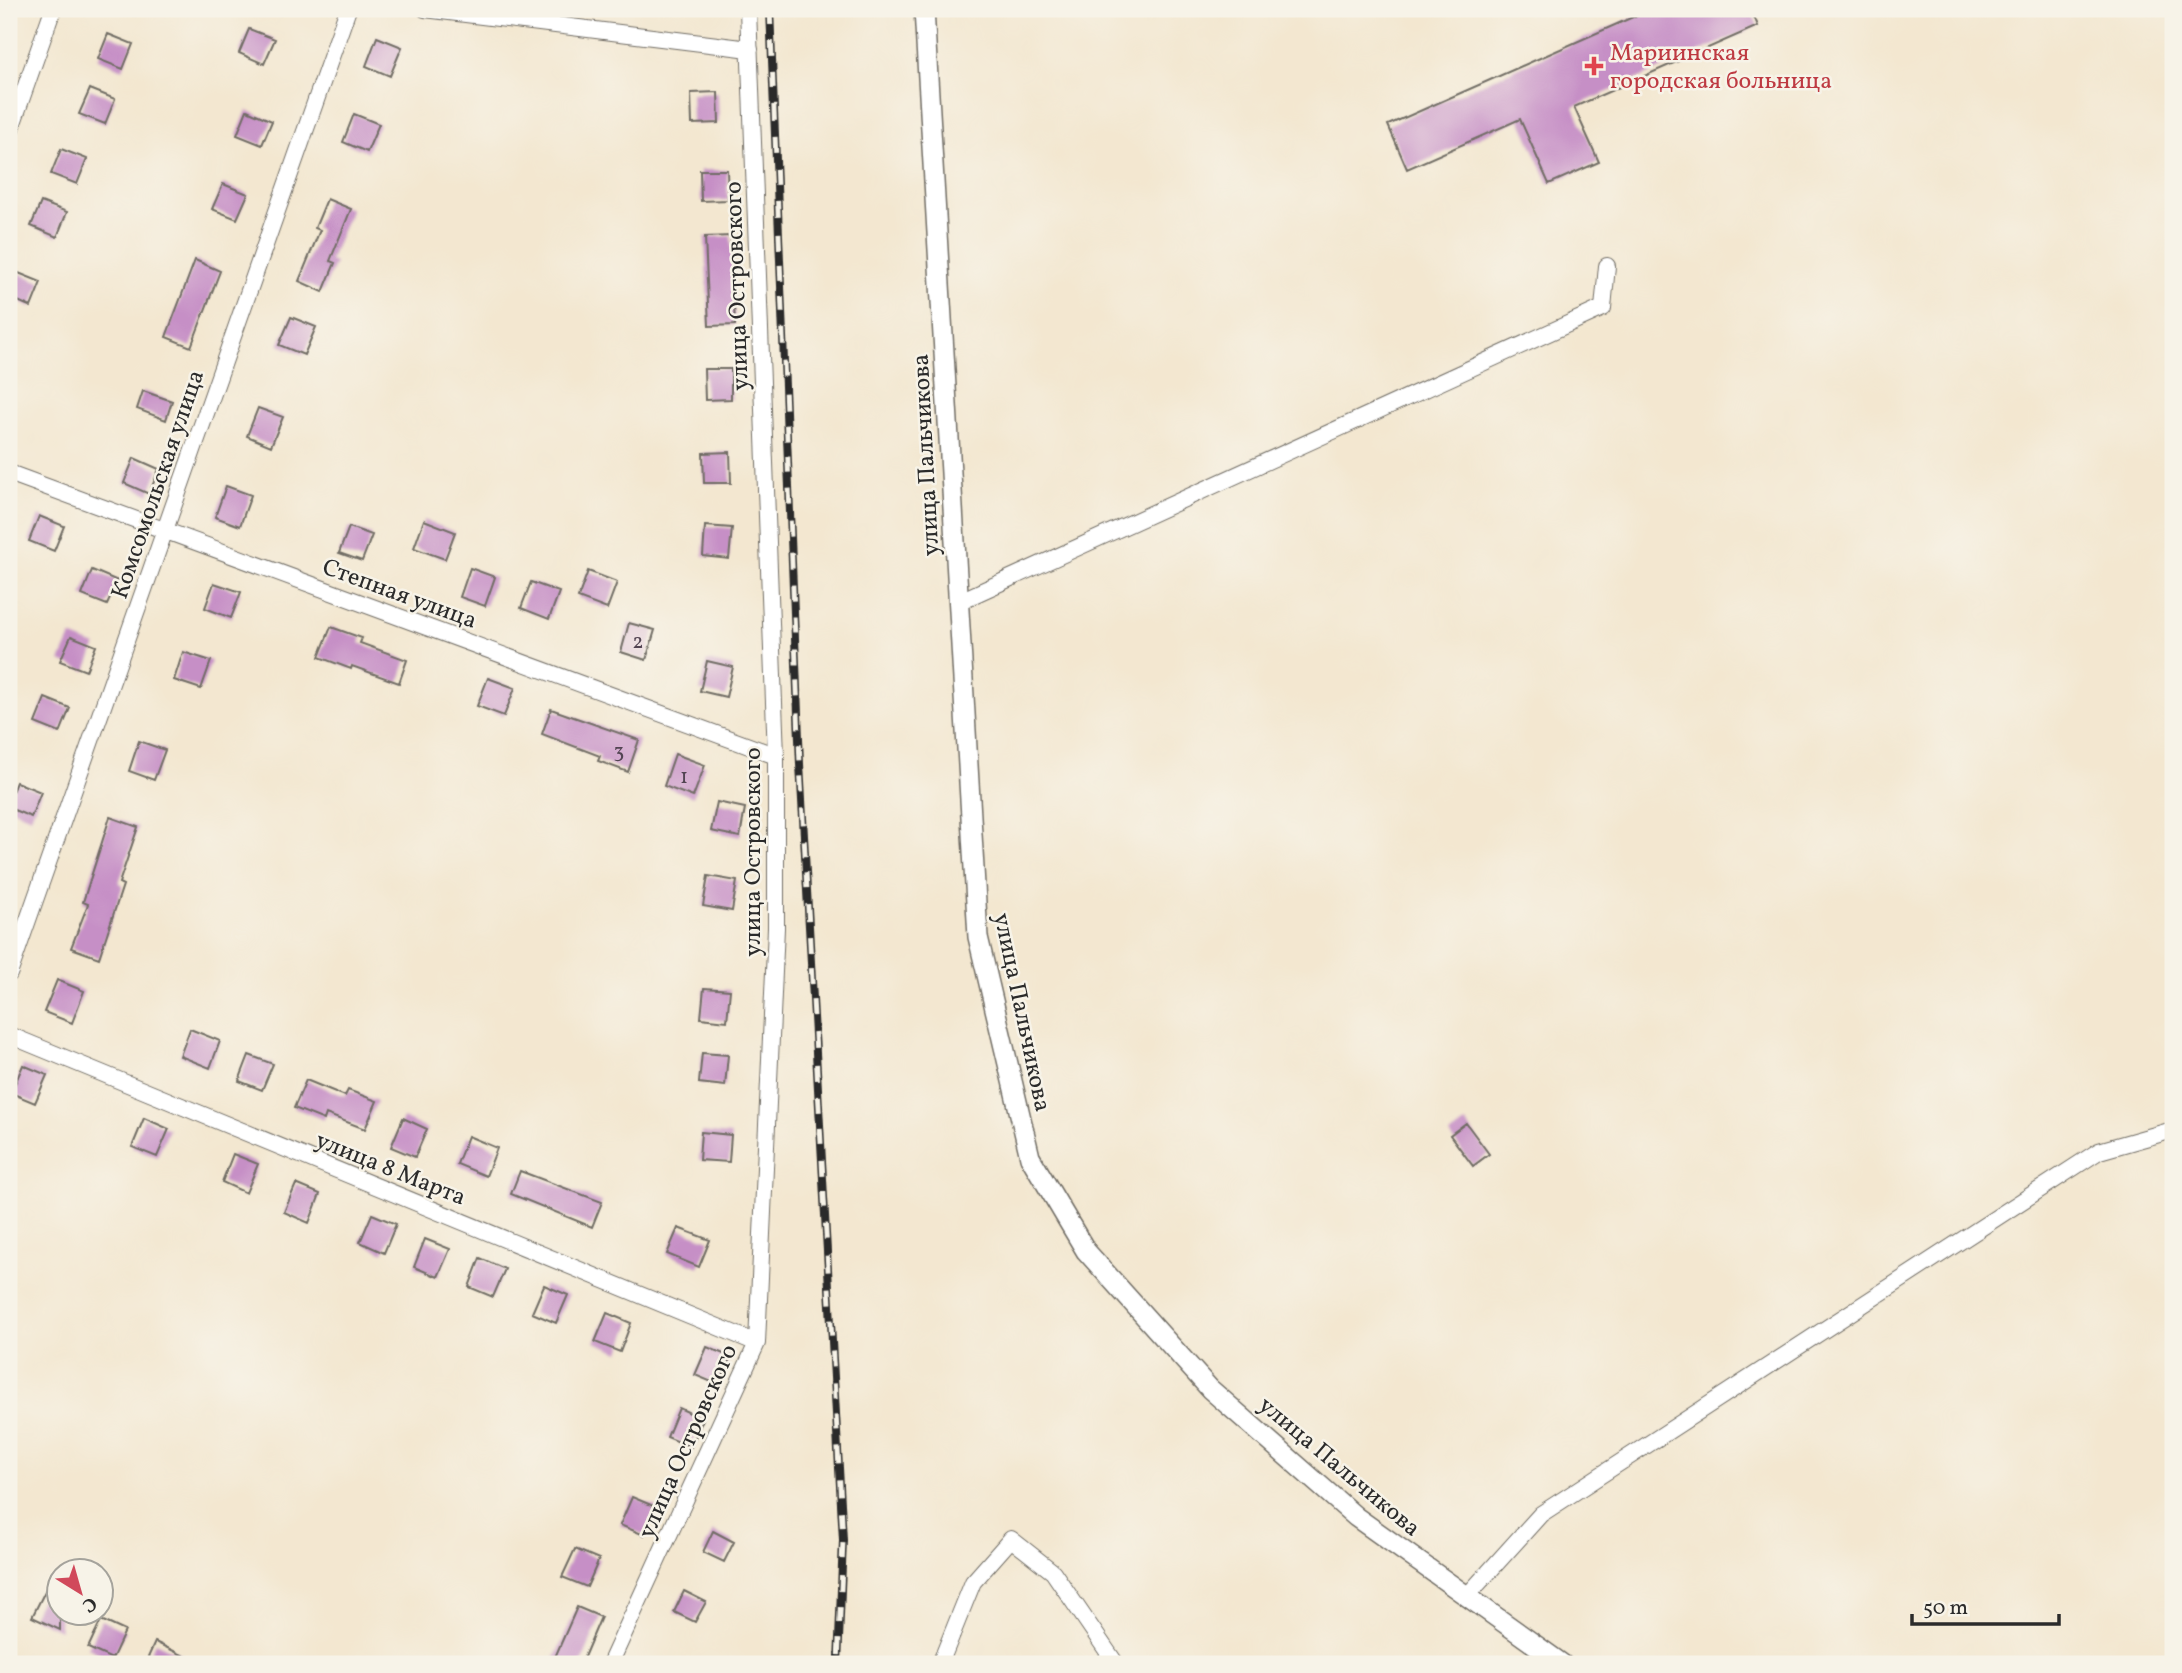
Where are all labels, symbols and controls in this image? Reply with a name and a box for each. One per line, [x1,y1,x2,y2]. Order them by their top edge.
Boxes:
place label: Мариинская городская больница [1610,37,1832,99]
marker: Мариинская городская больница [1584,56,1604,76]
street label: улица Островского [717,181,759,391]
street label: улица Пальчикова [905,353,949,557]
street label: Комсомольская улица [104,366,214,604]
street label: Степная улица [317,551,481,639]
house number: 2 [632,628,644,657]
house number: 3 [614,737,624,766]
street label: улица Островского [737,747,771,957]
house number: 1 [680,763,688,792]
street label: улица Пальчикова [983,910,1059,1115]
street label: улица 8 Марта [310,1124,471,1216]
street label: улица Островского [631,1339,747,1545]
street label: улица Пальчикова [1250,1389,1427,1546]
north arrow [46,1558,116,1628]
scale bar [1912,1582,2060,1626]
text: С [76,1590,102,1618]
text: 50 m [1923,1594,1968,1623]

